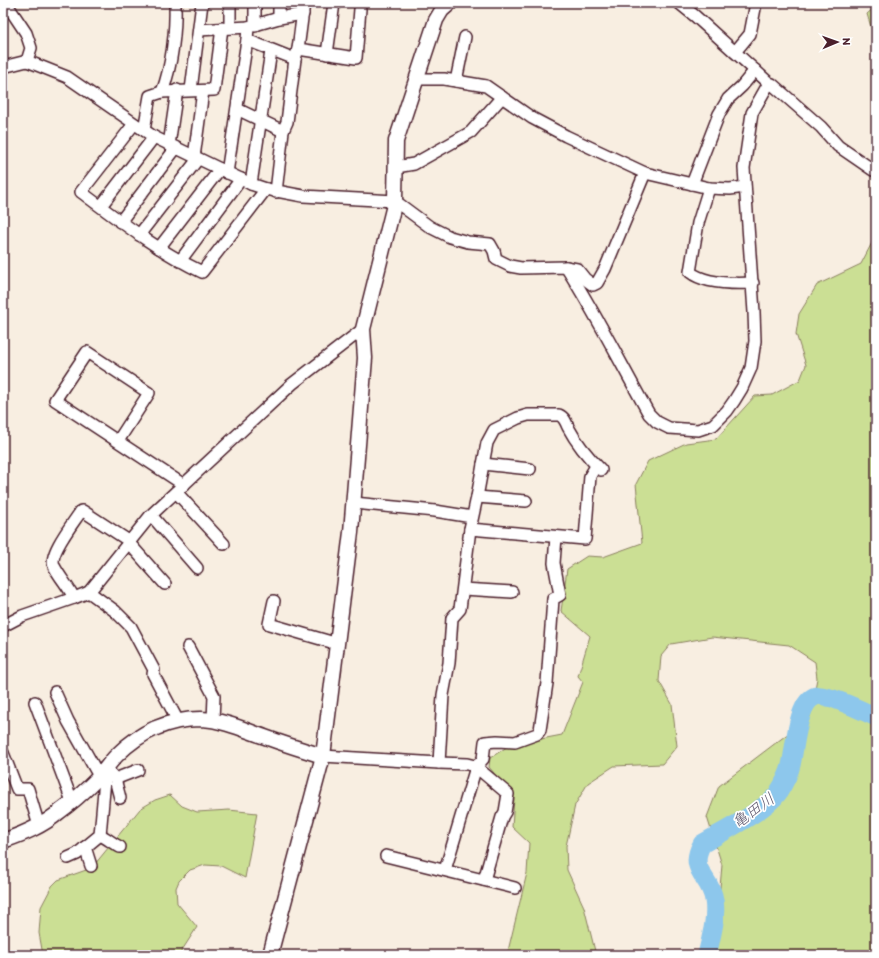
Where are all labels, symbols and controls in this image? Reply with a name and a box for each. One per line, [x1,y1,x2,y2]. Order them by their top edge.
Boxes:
north arrow [817,22,857,62]
text: N [840,38,853,46]
water label: 亀田川 [728,789,778,832]

